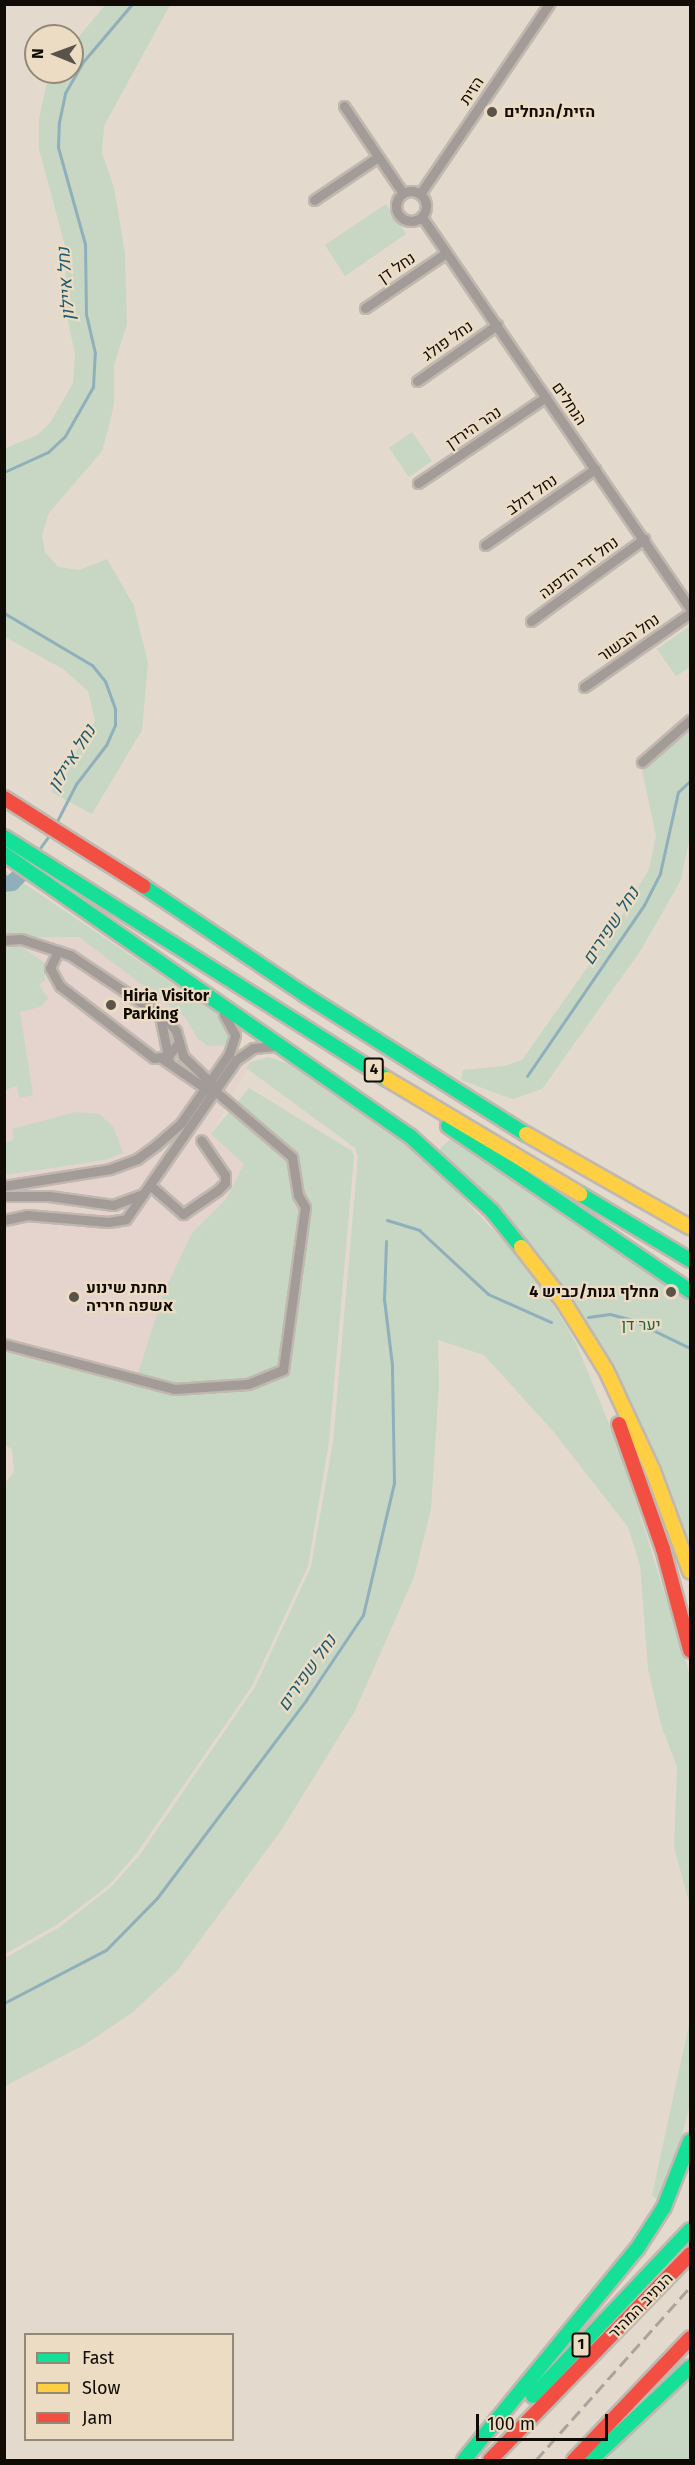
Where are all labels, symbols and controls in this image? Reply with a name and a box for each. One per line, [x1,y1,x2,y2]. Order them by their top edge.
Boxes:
north arrow [24,24,84,84]
text: N [28,48,47,59]
street label: הזית [456,73,488,109]
place label: הזית/הנחלים [504,102,595,122]
marker: הזית/הנחלים [485,105,499,119]
water label: נחל איילון [53,247,79,321]
street label: נחל דן [375,249,419,287]
street label: נחל פולג [419,317,477,365]
street label: הנחלים [548,379,590,429]
street label: נהר הירדן [443,403,505,453]
street label: נחל דולב [503,471,561,519]
street label: נחל זרי הדפנה [536,533,622,603]
street label: נחל הבשור [594,610,664,666]
water label: נחל איילון [43,721,101,795]
water label: נחל שפירים [578,883,644,969]
place label: Hiria Visitor Parking [123,986,209,1024]
marker: Hiria Visitor Parking [104,998,118,1012]
road number: 4 [364,1058,385,1082]
place label: תחנת שינוע אשפה חיריה [86,1278,174,1316]
place label: מחלף גנות/כביש 4 [529,1282,659,1302]
marker: מחלף גנות/כביש 4 [664,1285,678,1299]
marker: תחנת שינוע אשפה חיריה [67,1290,81,1304]
park label: יער דן [621,1315,661,1335]
water label: נחל שפירים [273,1631,341,1715]
street label: הנתיב המהיר [605,2269,677,2343]
legend [24,2333,234,2441]
road number: 1 [570,2333,592,2357]
text: Fast [82,2347,114,2369]
text: Slow [82,2377,120,2399]
scale bar [479,2402,611,2440]
text: Jam [82,2407,113,2429]
text: 100 m [487,2413,535,2435]

